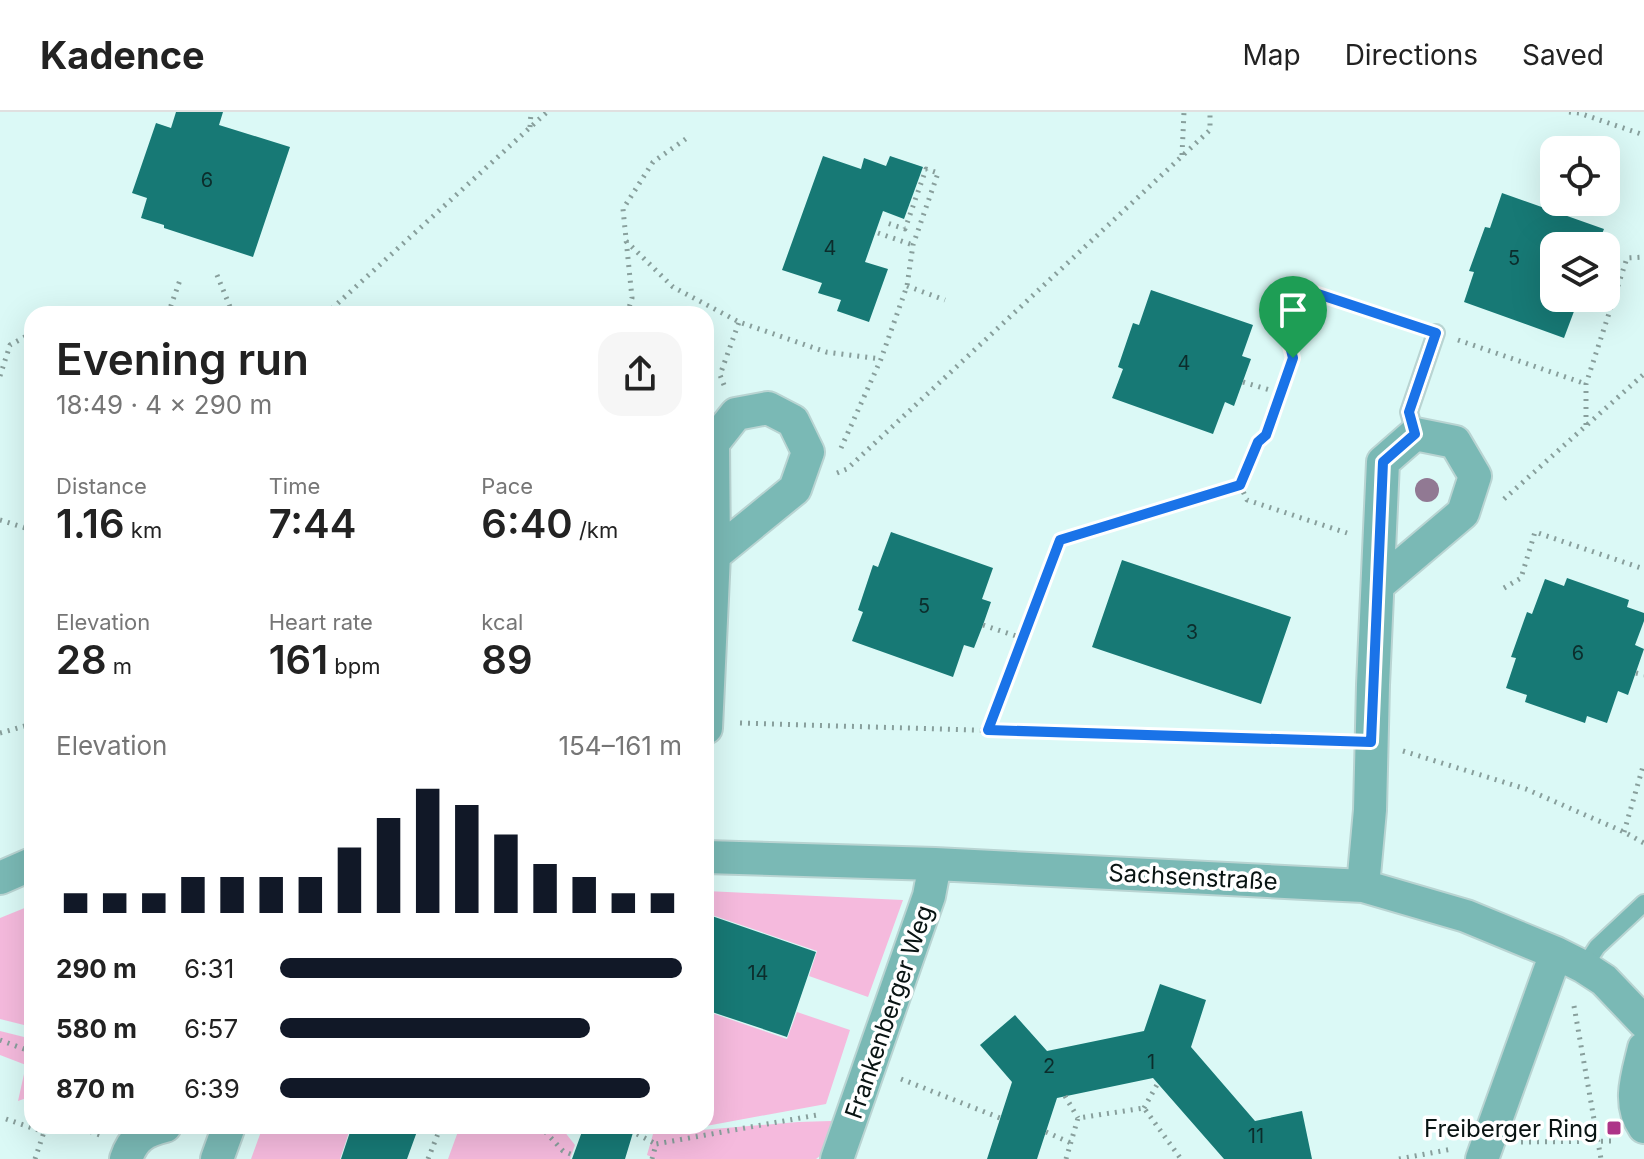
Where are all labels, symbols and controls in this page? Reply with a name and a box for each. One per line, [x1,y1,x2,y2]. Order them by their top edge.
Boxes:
text: Kadence [40,32,205,78]
text: Map [1242,38,1301,72]
text: Directions [1345,38,1478,72]
text: Saved [1522,38,1604,72]
map controls [1540,136,1620,312]
button: locate [1540,136,1620,216]
house number: 6 [201,168,213,192]
button: layers [1540,232,1620,312]
house number: 4 [824,236,836,260]
house number: 5 [1508,246,1520,270]
pin [1259,276,1327,358]
icon: arrive [1271,288,1315,332]
text: Evening run [56,332,309,386]
button: share [598,332,682,416]
house number: 4 [1178,351,1190,375]
text: 18:49 · 4 × 290 m [56,389,272,420]
text: Distance [56,473,147,499]
text: Time [269,473,320,499]
text: Pace [481,473,533,499]
text: 1.16 [56,499,125,548]
text: 7:44 [269,499,356,548]
text: 6:40 [481,499,573,548]
text: km [125,517,162,543]
text: /km [573,517,618,543]
house number: 5 [918,594,930,618]
text: Elevation [56,609,150,635]
text: Heart rate [269,609,373,635]
text: kcal [481,609,523,635]
house number: 3 [1186,620,1198,644]
text: 28 [56,635,107,684]
text: 161 [269,635,328,684]
text: 89 [481,635,533,684]
house number: 6 [1572,641,1584,665]
text: m [107,653,132,679]
text: bpm [328,653,380,679]
text: Elevation [56,730,167,761]
text: 154–161 m [558,730,682,761]
street label: Sachsenstraße [1108,858,1278,896]
street label: Frankenberger Weg [839,901,939,1123]
text: 290 m [56,953,137,984]
text: 6:31 [184,953,234,984]
house number: 14 [747,961,769,985]
text: 580 m [56,1013,137,1044]
text: 6:57 [184,1013,238,1044]
house number: 1 [1147,1050,1155,1074]
house number: 2 [1043,1054,1055,1078]
text: 870 m [56,1073,135,1104]
text: 6:39 [184,1073,240,1104]
place label: Freiberger Ring [1424,1114,1598,1143]
marker: Freiberger Ring [1605,1119,1623,1137]
house number: 11 [1248,1124,1264,1148]

